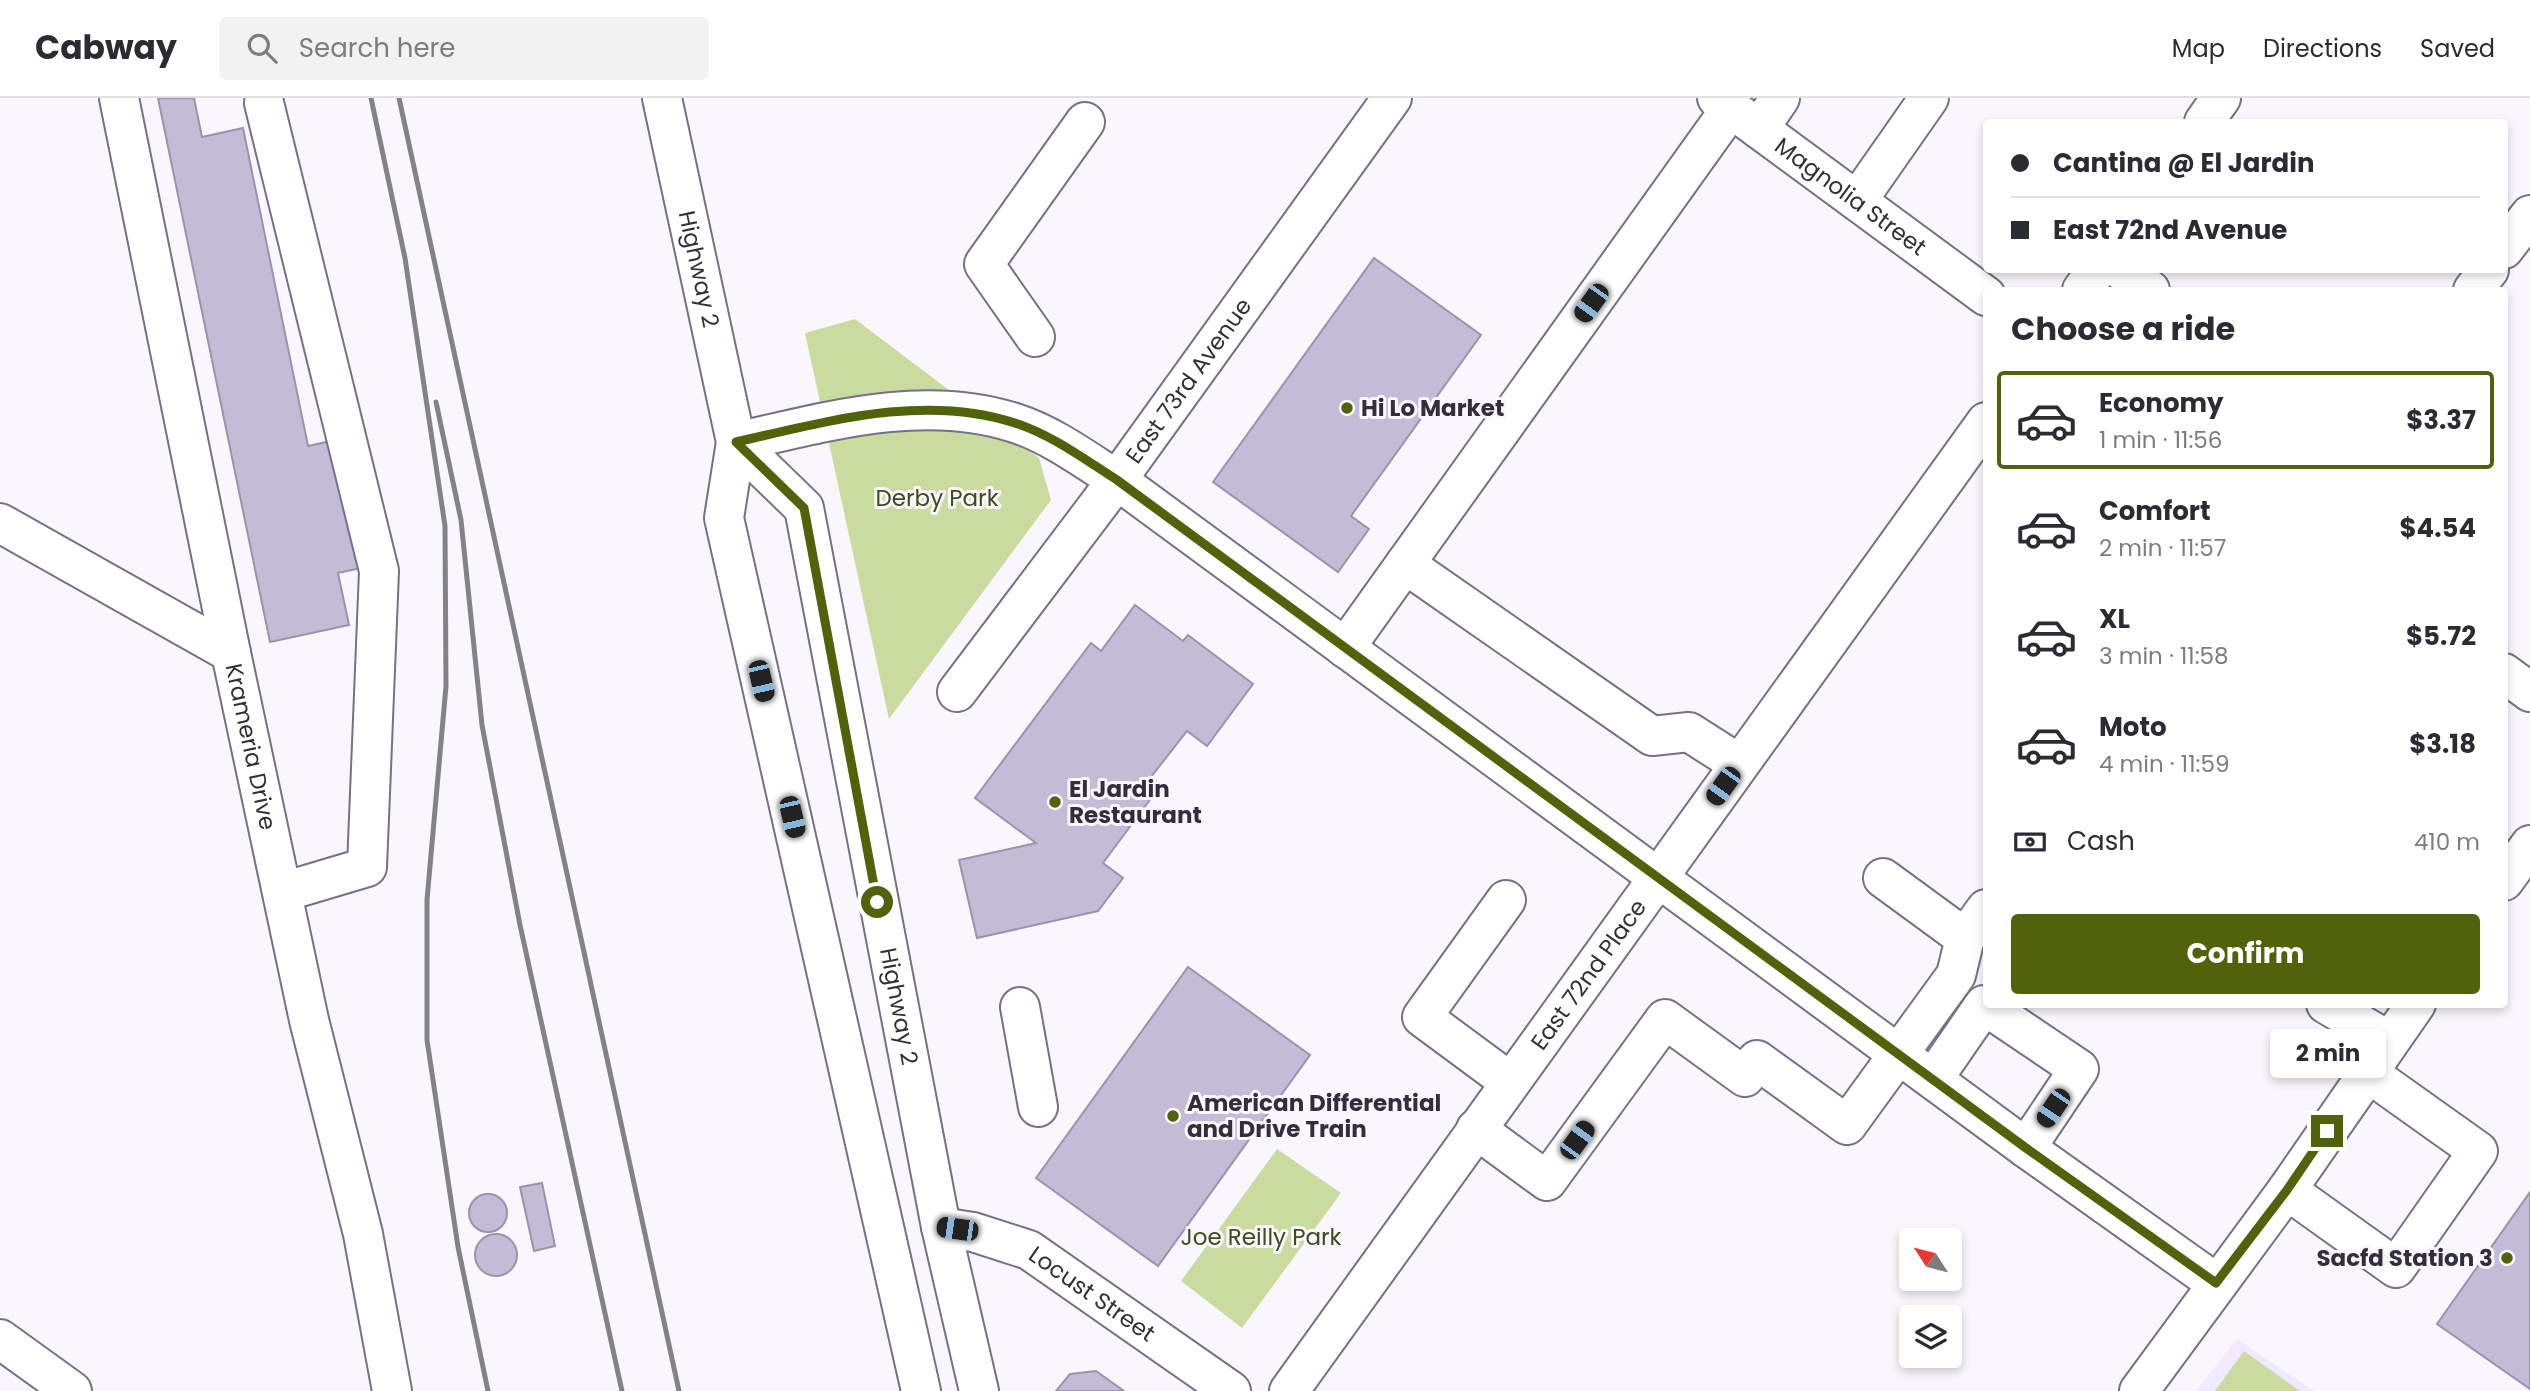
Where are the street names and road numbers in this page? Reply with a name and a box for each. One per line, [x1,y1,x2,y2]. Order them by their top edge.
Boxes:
street label: Magnolia Street [1768,130,1933,263]
street label: Highway 2 [671,208,727,330]
street label: East 73rd Avenue [1118,291,1259,470]
street label: Krameria Drive [218,660,284,833]
street label: East 72nd Place [1523,893,1654,1057]
street label: Highway 2 [872,945,926,1068]
street label: Locust Street [1022,1239,1162,1349]

